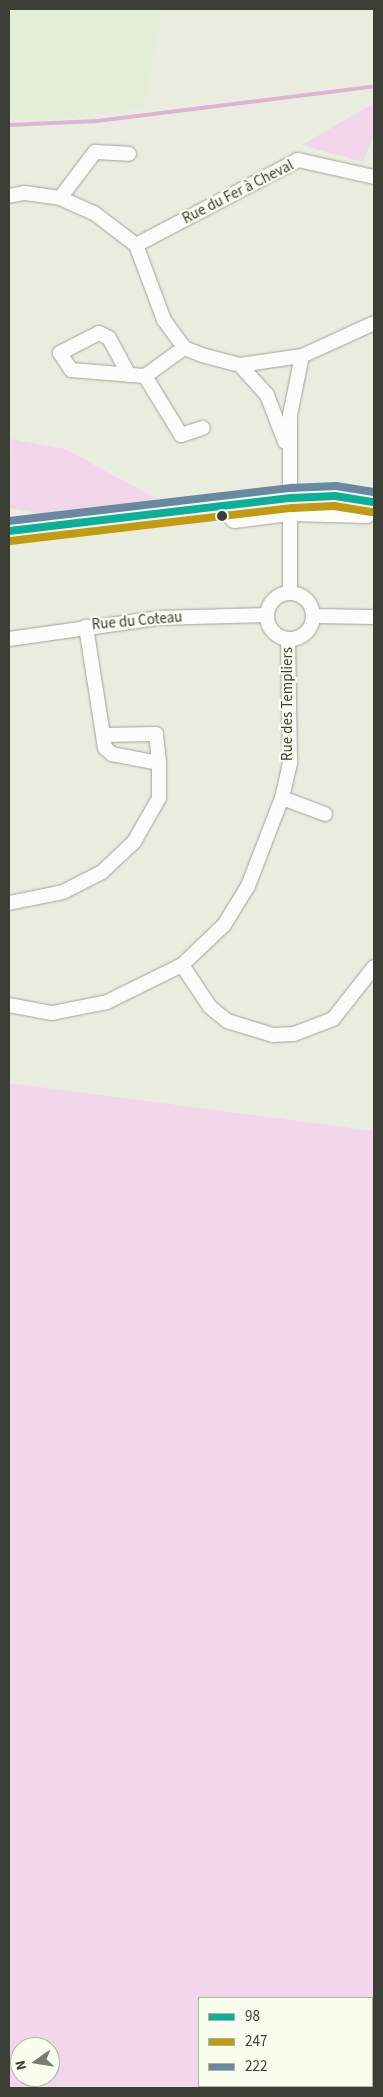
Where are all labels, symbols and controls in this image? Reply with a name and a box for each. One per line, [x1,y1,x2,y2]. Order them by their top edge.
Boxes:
street label: Rue du Fer à Cheval [179,156,297,228]
unlabelled marker [217,511,227,521]
street label: Rue du Coteau [91,608,183,634]
street label: Rue des Templiers [279,647,297,761]
legend [198,1997,373,2087]
text: 98 [245,2006,260,2027]
text: 247 [245,2031,267,2052]
north arrow [10,2037,60,2087]
text: 222 [245,2056,267,2077]
text: N [11,2058,32,2072]

